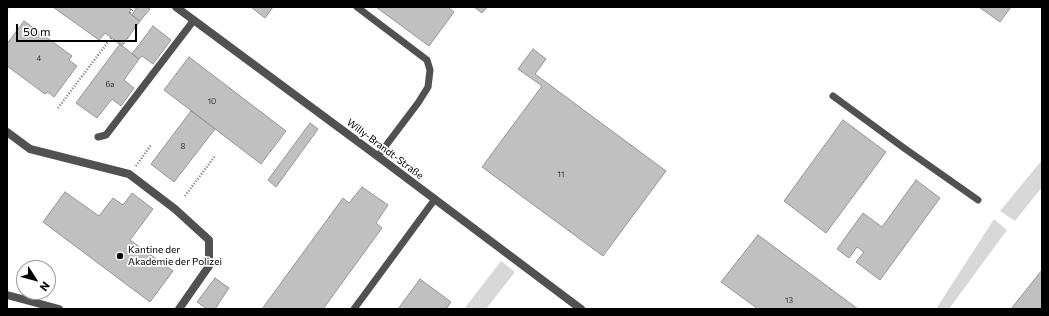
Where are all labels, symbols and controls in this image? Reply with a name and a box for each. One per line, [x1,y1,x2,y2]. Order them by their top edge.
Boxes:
scale bar [18,16,139,42]
text: 50 m [23,24,51,38]
house number: 4 [37,53,41,63]
house number: 6a [105,79,115,89]
house number: 10 [208,96,216,106]
street label: Willy-Brandt-Straße [344,116,426,182]
house number: 8 [181,141,185,151]
house number: 11 [558,169,564,179]
place label: Kantine der Akademie der Polizei [128,244,222,268]
marker: Kantine der Akademie der Polizei [115,251,125,261]
north arrow [16,260,56,300]
text: N [38,280,53,294]
house number: 13 [785,295,793,305]

